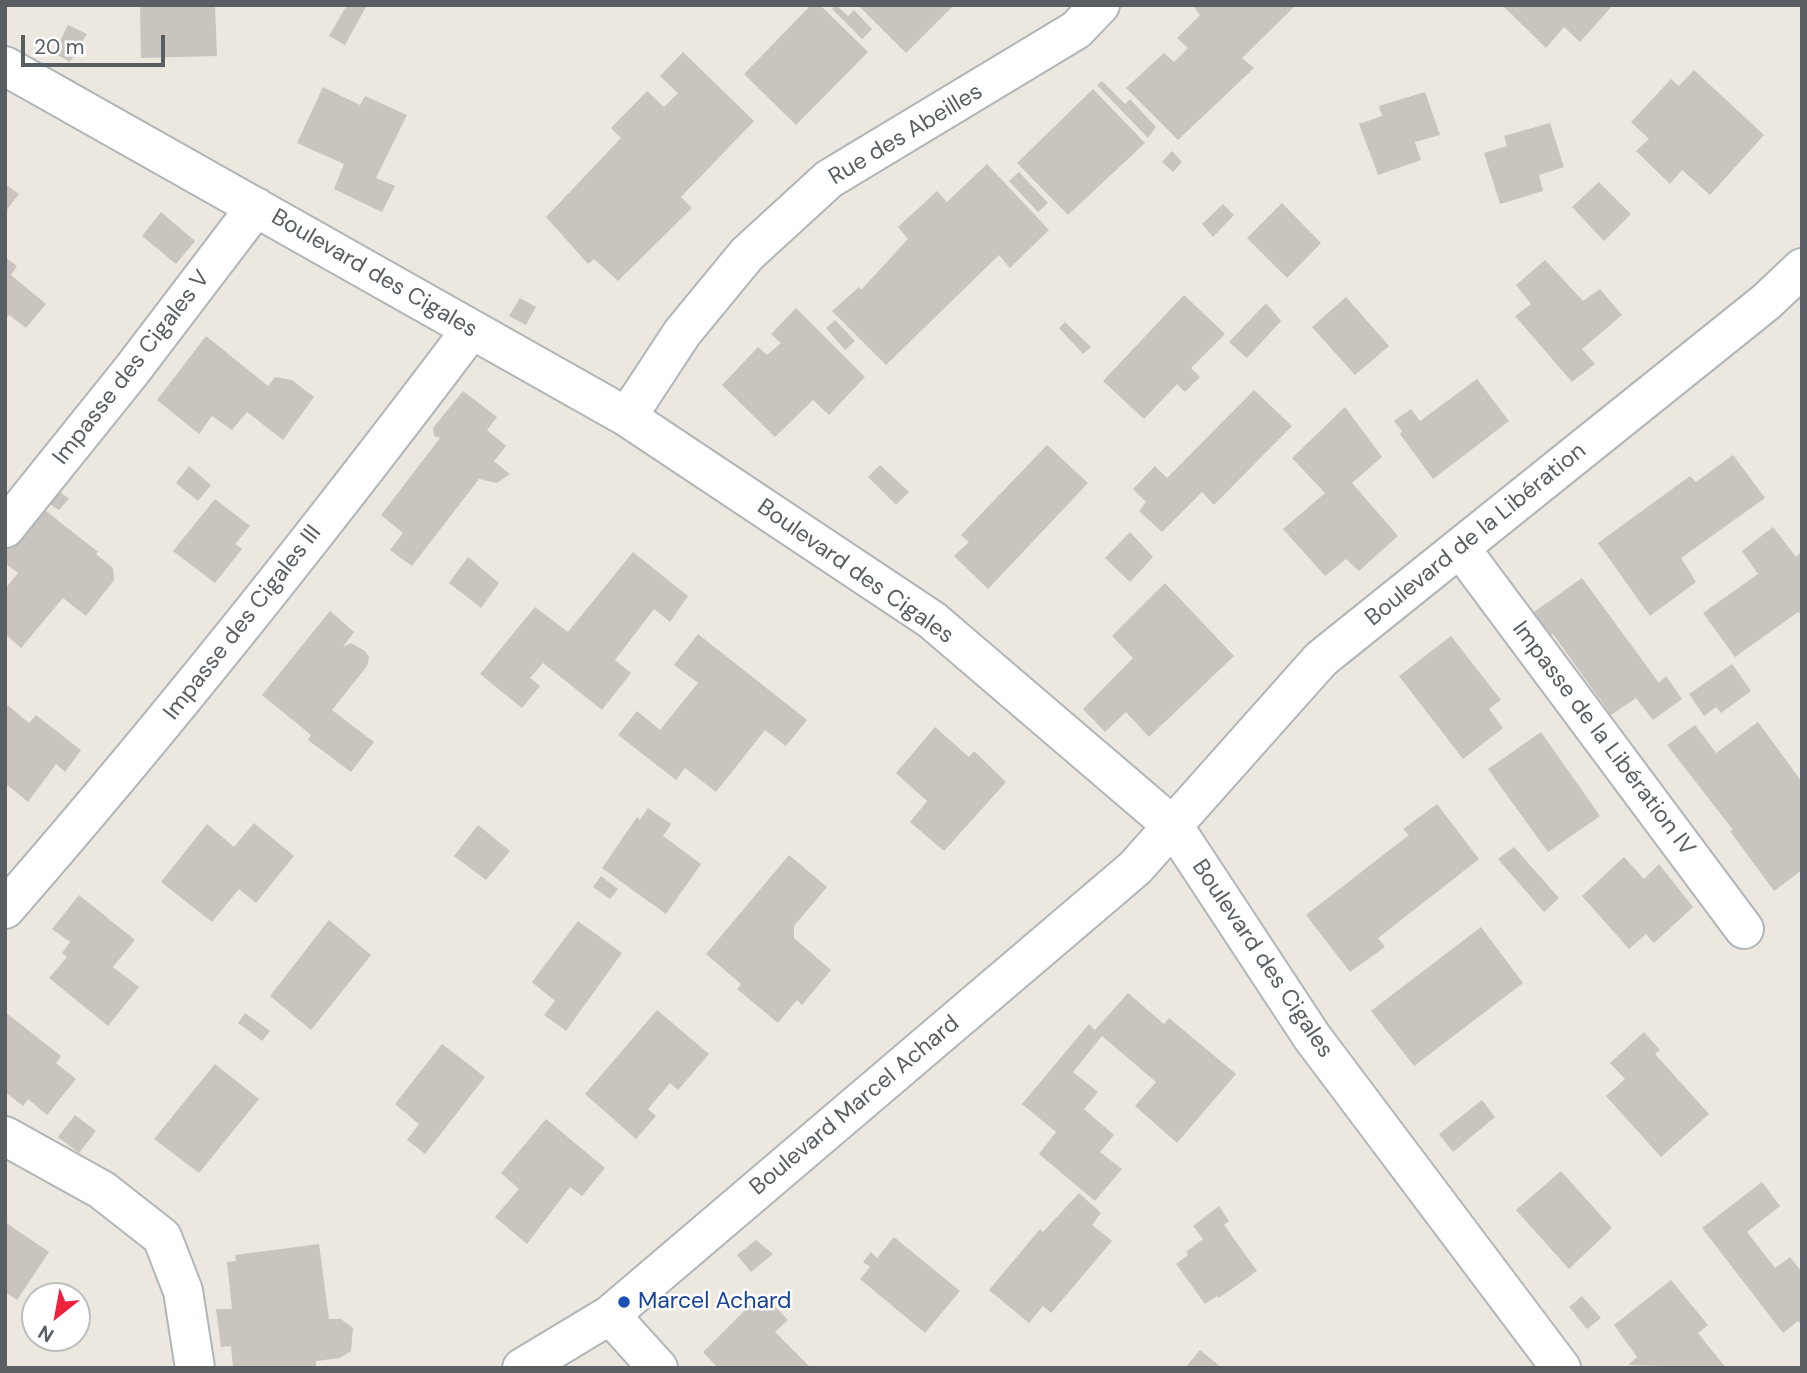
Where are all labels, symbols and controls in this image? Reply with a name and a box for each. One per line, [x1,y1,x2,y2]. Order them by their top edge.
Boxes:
scale bar [24,21,168,65]
text: 20 m [34,33,85,61]
street label: Rue des Abeilles [824,78,988,192]
street label: Boulevard des Cigales [266,204,482,344]
street label: Impasse des Cigales V [48,265,216,471]
street label: Boulevard de la Libération [1360,438,1592,632]
street label: Boulevard des Cigales [752,494,958,650]
street label: Impasse des Cigales III [158,520,328,726]
street label: Impasse de la Libération IV [1506,616,1700,862]
street label: Boulevard des Cigales [1185,855,1339,1063]
street label: Boulevard Marcel Achard [745,1010,965,1202]
north arrow [21,1282,91,1352]
place label: Marcel Achard [638,1288,791,1316]
marker: Marcel Achard [616,1294,632,1310]
text: N [34,1319,58,1348]

